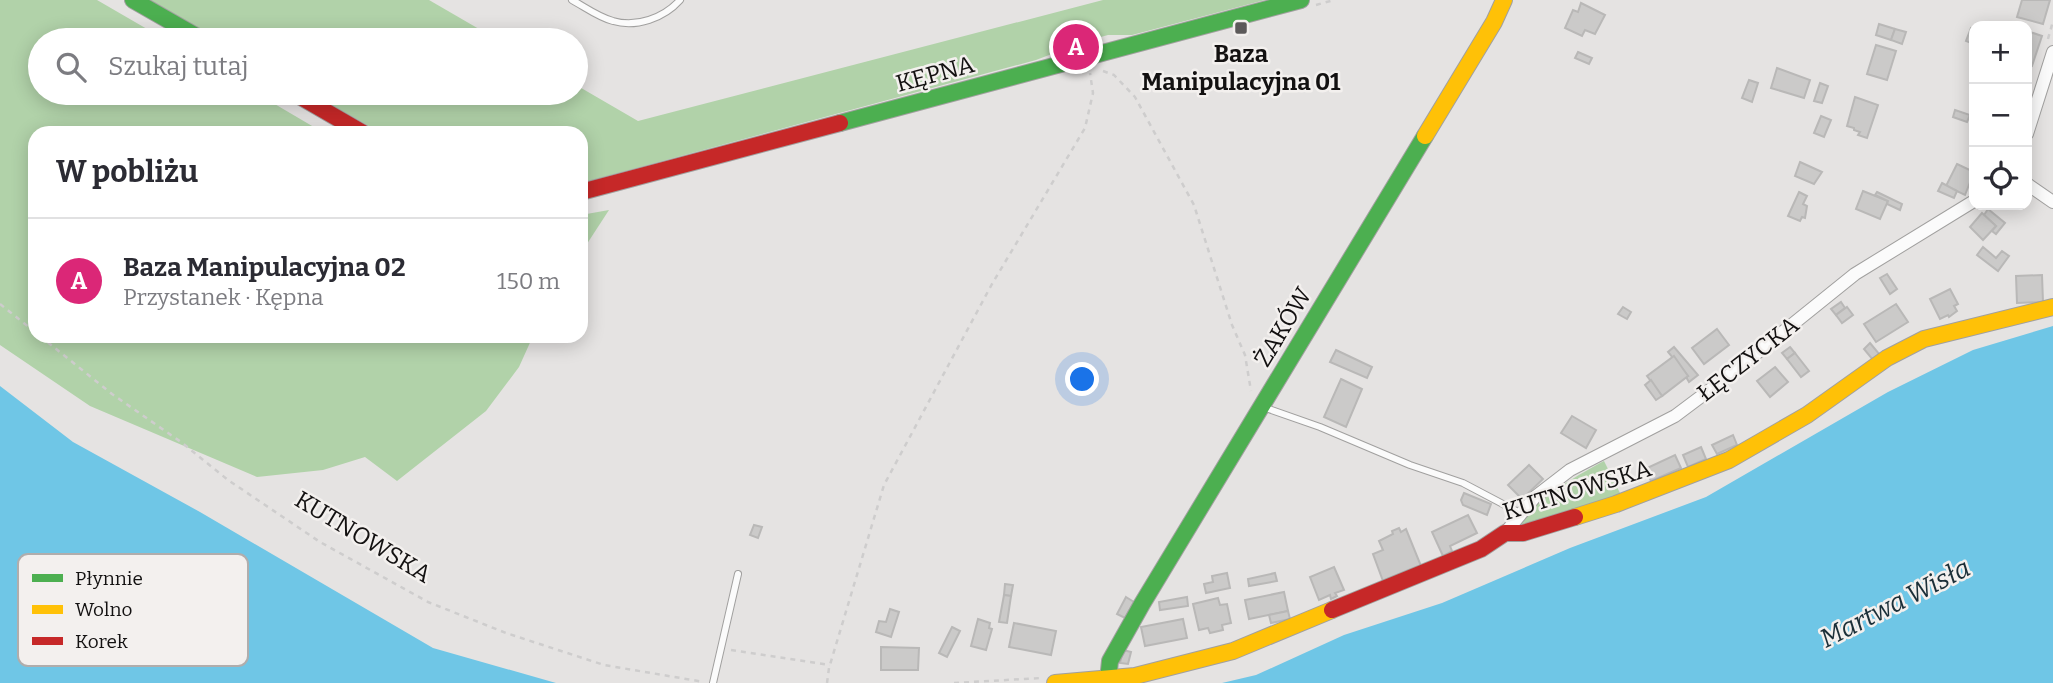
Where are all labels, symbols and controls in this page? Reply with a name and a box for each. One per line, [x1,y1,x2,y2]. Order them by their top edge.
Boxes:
marker: Baza Manipulacyjna 01 [1233,20,1249,36]
pin: A [1053,21,1099,73]
map controls [1969,21,2032,210]
button: + [1969,21,2032,84]
search box [28,28,588,105]
place label: Baza Manipulacyjna 01 [1142,40,1341,96]
icon: search [52,48,90,86]
street label: KĘPNA [893,50,977,98]
text: Szukaj tutaj [108,51,249,82]
button: − [1969,84,2032,147]
button: locate [1969,147,2032,210]
text: W pobliżu [56,154,198,190]
text: Baza Manipulacyjna 02 [123,252,406,283]
text: A [71,267,87,295]
text: 150 m [497,267,560,295]
street label: ŻAKÓW [1248,281,1318,372]
text: Przystanek · Kępna [123,283,324,311]
street label: ŁĘCZYCKA [1692,311,1804,407]
your location [1065,362,1099,396]
street label: KUTNOWSKA [1499,454,1655,526]
street label: KUTNOWSKA [290,485,436,589]
water label: Martwa Wisła [1815,552,1976,655]
legend [18,554,248,666]
text: Płynnie [75,567,143,590]
text: Wolno [75,598,132,621]
text: Korek [75,630,128,653]

